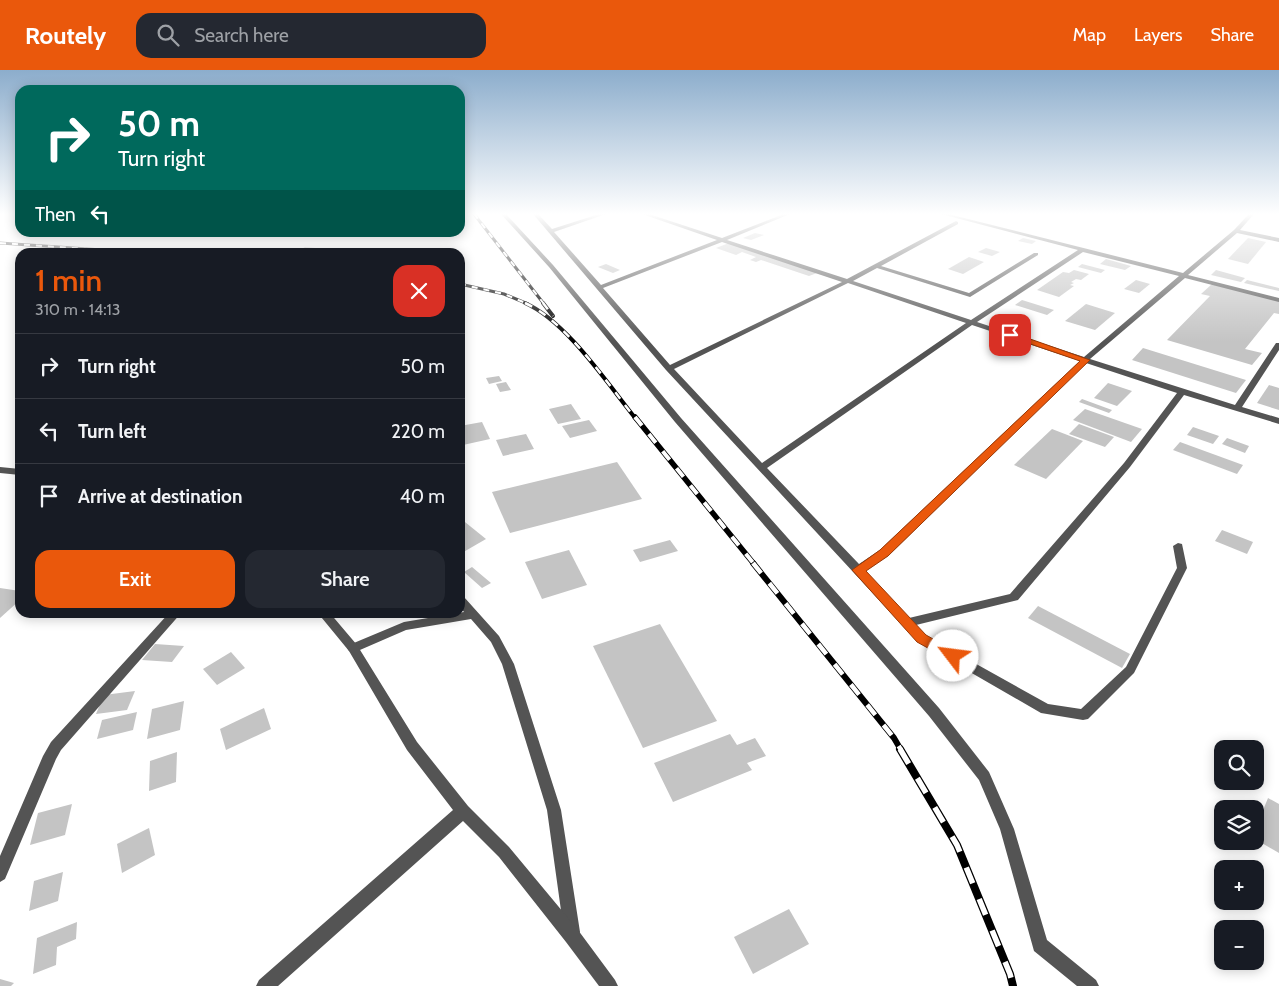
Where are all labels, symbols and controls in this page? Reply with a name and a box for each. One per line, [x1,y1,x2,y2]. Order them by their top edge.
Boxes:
search box [136,13,486,58]
text: Routely [25,21,106,50]
icon: search [154,21,182,49]
text: Search here [194,24,289,47]
text: Map [1073,24,1106,46]
text: Layers [1134,24,1183,46]
text: Share [1211,24,1254,46]
text: 50 m [118,102,200,145]
icon: right [35,105,100,170]
text: Turn right [118,145,205,172]
icon: left [86,200,114,228]
text: Then [35,203,76,226]
text: 1 min [35,262,102,299]
button: close [393,265,445,317]
text: 310 m · 14:13 [35,300,120,319]
pin [989,314,1031,356]
icon: arrive [996,321,1024,349]
icon: right [35,352,63,380]
text: Turn right [78,355,156,378]
text: 50 m [401,355,445,378]
icon: left [35,417,63,445]
text: Turn left [78,420,146,443]
text: 220 m [391,420,445,443]
icon: arrive [35,482,63,510]
text: Arrive at destination [78,485,242,508]
text: 40 m [400,485,445,508]
button: Exit [35,550,235,608]
button: Share [245,550,445,608]
position arrow [926,629,978,681]
map controls [1214,740,1264,970]
button: search [1214,740,1264,790]
button: layers [1214,800,1264,850]
button: + [1214,860,1264,910]
button: − [1214,920,1264,970]

